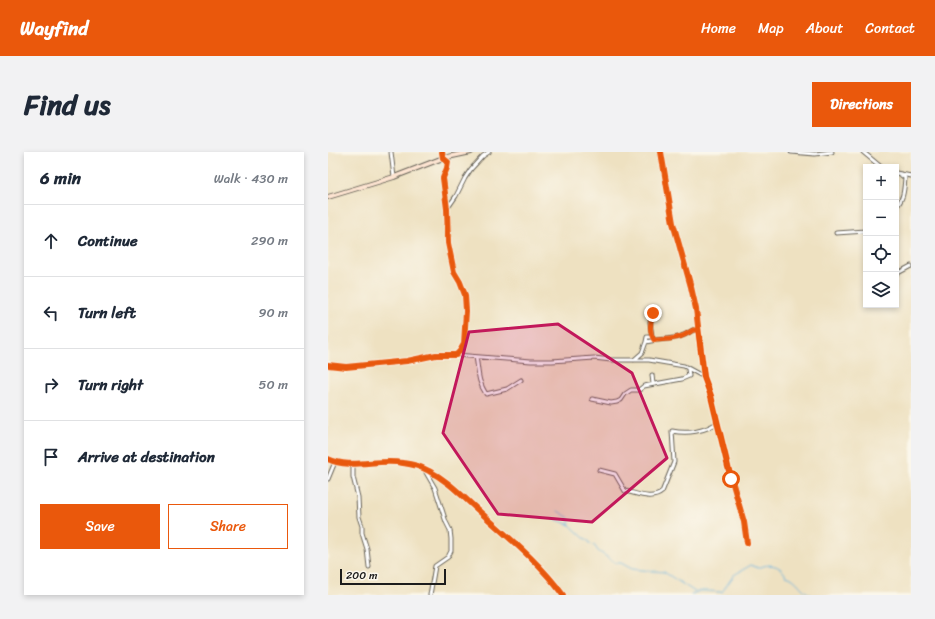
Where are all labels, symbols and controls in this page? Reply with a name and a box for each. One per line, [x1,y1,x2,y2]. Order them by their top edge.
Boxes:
text: Wayfind [20,12,88,45]
text: Home [701,16,736,41]
text: Map [758,16,784,41]
text: About [806,16,843,41]
text: Contact [865,16,915,41]
text: Find us [24,80,111,129]
button: Directions [812,82,911,127]
text: 6 min [40,163,81,193]
map controls [863,164,899,308]
button: + [863,164,899,200]
text: Walk · 430 m [214,167,288,190]
button: − [863,200,899,236]
text: Continue [78,228,138,254]
text: 290 m [251,229,288,252]
icon: ahead [40,230,62,252]
button: locate [863,236,899,272]
button: layers [863,272,899,308]
text: Turn left [78,300,136,326]
text: 90 m [258,301,288,324]
icon: left [40,302,62,324]
route end [644,304,662,322]
text: Turn right [78,372,143,398]
text: 50 m [258,373,288,396]
icon: right [40,374,62,396]
text: Arrive at destination [78,444,215,470]
icon: arrive [40,446,62,468]
route start [722,470,740,488]
button: Save [40,504,160,549]
button: Share [168,504,288,549]
text: 200 m [346,566,378,585]
scale bar [340,567,446,586]

